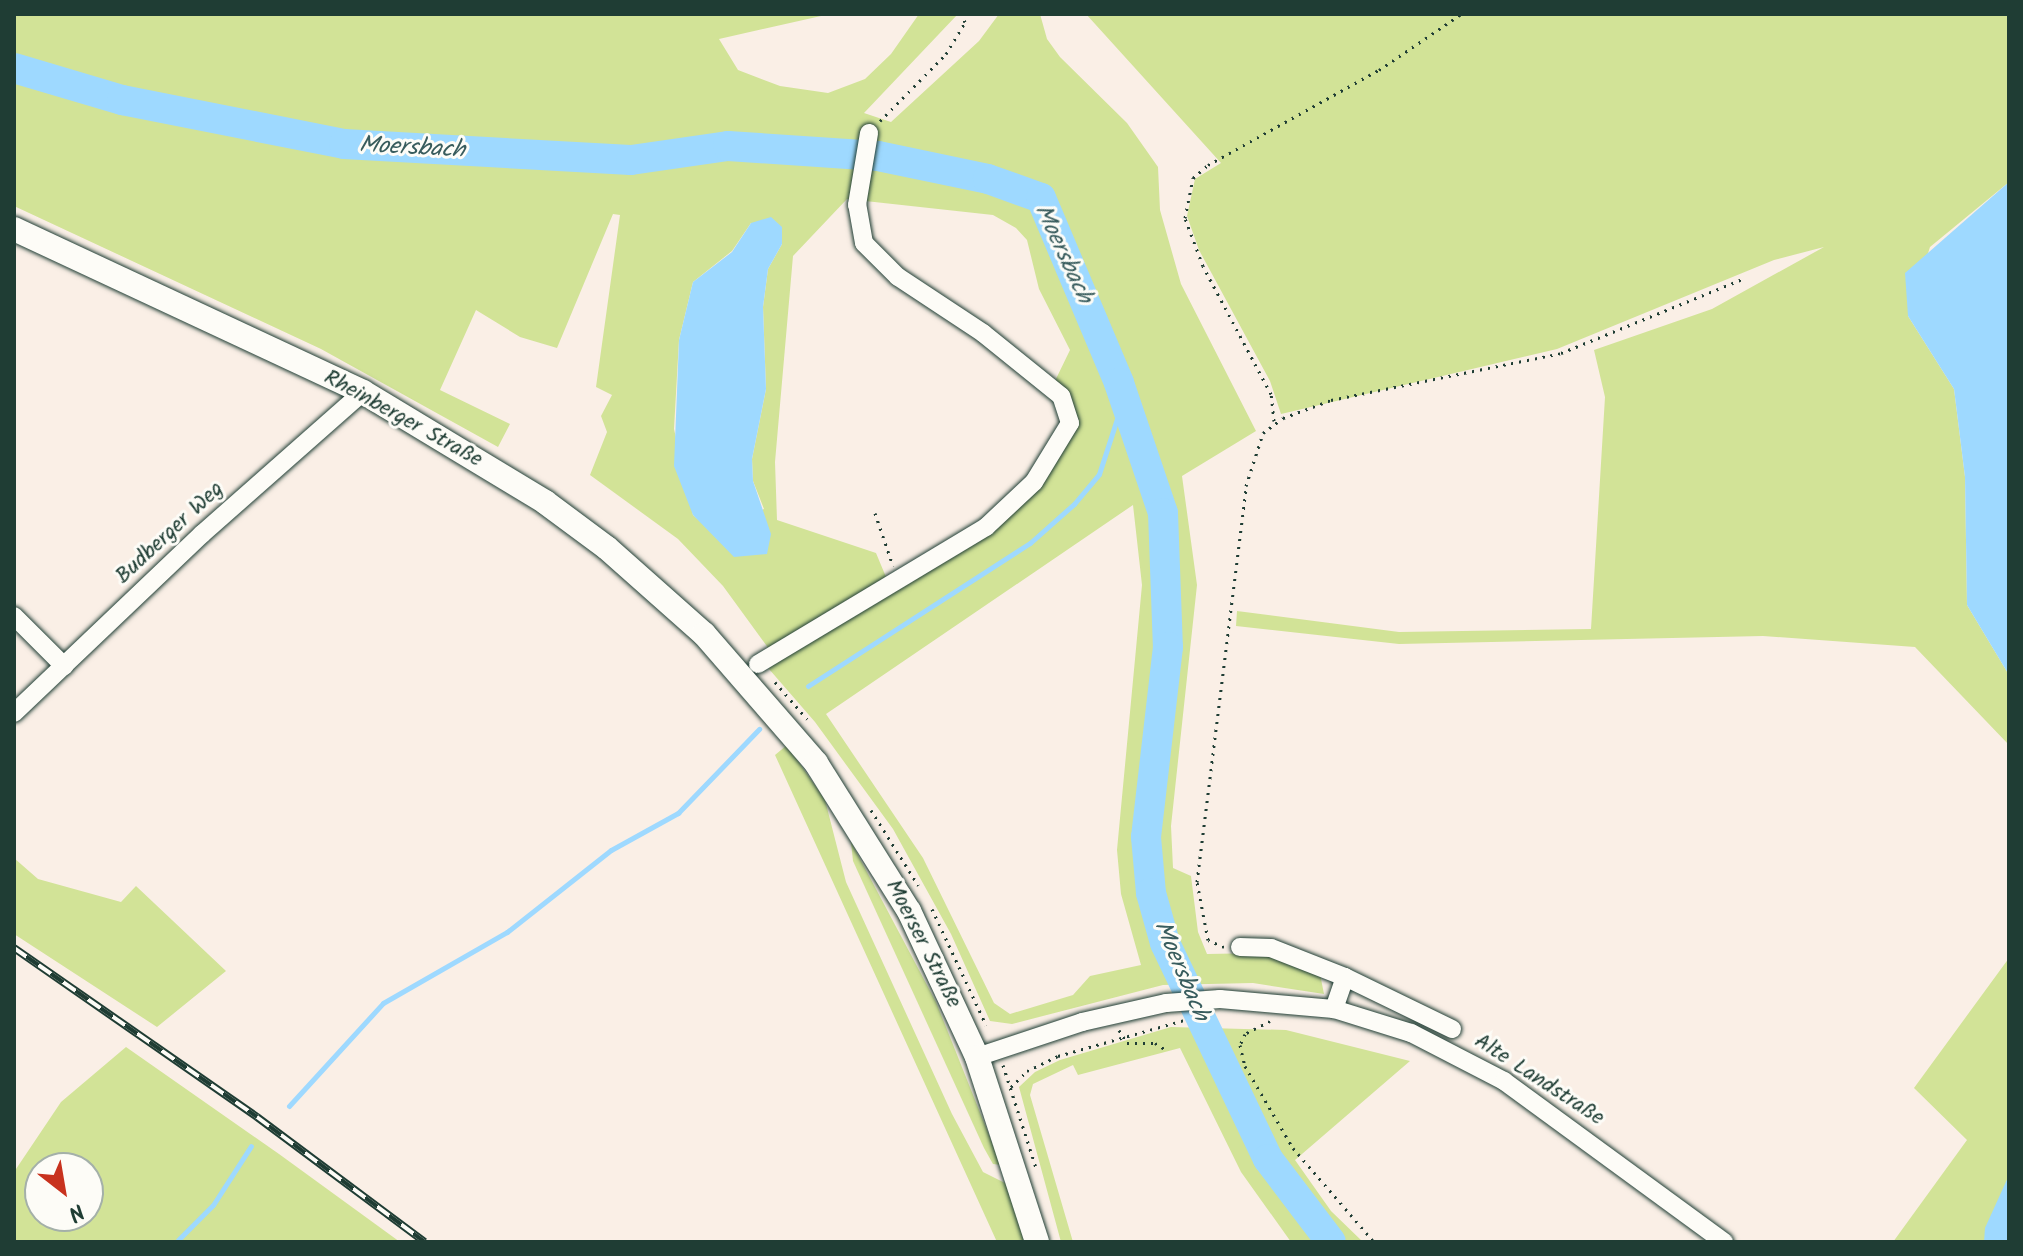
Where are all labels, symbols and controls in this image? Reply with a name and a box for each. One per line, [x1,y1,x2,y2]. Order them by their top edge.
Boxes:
water label: Moersbach [358,131,466,165]
water label: Moersbach [1028,200,1098,308]
street label: Rheinberger Straße [319,364,487,474]
street label: Budberger Weg [110,476,230,590]
street label: Moerser Straße [879,875,967,1013]
water label: Moersbach [1147,917,1215,1025]
street label: Alte Landstraße [1469,1028,1609,1132]
north arrow [24,1152,104,1232]
text: N [61,1193,91,1230]

